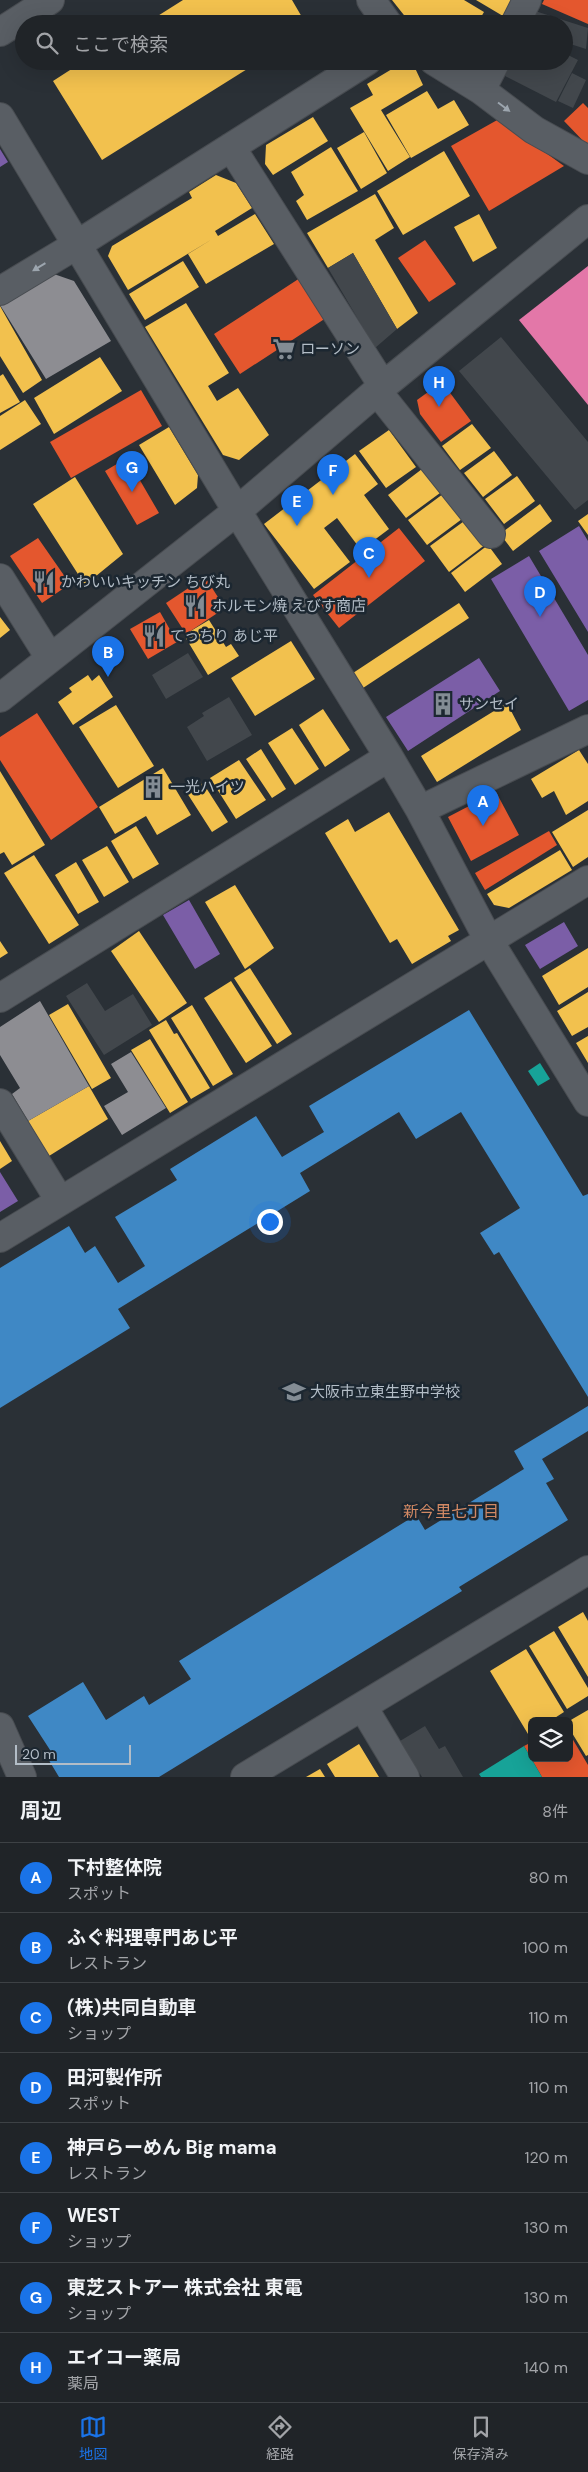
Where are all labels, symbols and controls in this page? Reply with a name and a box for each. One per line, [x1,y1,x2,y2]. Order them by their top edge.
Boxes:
search box [15,15,573,70]
icon: search [33,29,61,57]
text: ここで検索 [73,32,168,57]
one-way arrow [497,102,511,112]
one-way arrow [33,263,46,272]
supermarket icon: ローソン [271,336,297,362]
place label: ローソン [300,339,360,359]
pin: H [423,366,455,407]
pin: G [116,451,148,492]
pin: F [317,454,349,495]
pin: E [281,485,313,526]
pin: C [353,537,385,578]
restaurant icon: かわいいキッチン ちび丸 [31,569,57,595]
place label: かわいいキッチン ちび丸 [61,572,230,592]
pin: D [524,576,556,617]
restaurant icon: ホルモン焼 えびす商店 [182,593,208,619]
place label: ホルモン焼 えびす商店 [212,596,366,616]
restaurant icon: てっちり あじ平 [141,623,167,649]
place label: てっちり あじ平 [170,626,278,646]
pin: B [92,636,124,677]
building icon: サンセイ [430,691,456,717]
place label: サンセイ [459,694,519,714]
building icon: 一光ハイツ [140,774,166,800]
place label: 一光ハイツ [170,777,245,797]
pin: A [467,785,499,826]
your location [257,1209,283,1235]
school or university icon: 大阪市立東生野中学校 [281,1379,307,1405]
place label: 大阪市立東生野中学校 [310,1382,460,1402]
district label: 新今里七丁目 [403,1501,499,1522]
map controls [528,1717,573,1762]
button: layers [528,1717,573,1762]
scale bar [15,1742,131,1765]
text: 20 m [22,1745,56,1763]
text: 周辺 [20,1797,62,1825]
text: 8件 [542,1801,568,1822]
text: 下村整体院 [67,1855,162,1880]
text: A [30,1867,42,1888]
text: 80 m [529,1867,568,1888]
text: スポット [67,1883,131,1904]
text: ふぐ料理専門あじ平 [67,1925,238,1950]
text: B [31,1937,41,1958]
text: 100 m [523,1937,568,1958]
text: レストラン [67,1953,147,1974]
text: (株)共同自動車 [67,1995,196,2020]
text: C [30,2007,42,2028]
text: 110 m [529,2007,568,2028]
text: ショップ [67,2023,131,2044]
text: 田河製作所 [67,2065,162,2090]
text: D [30,2077,42,2098]
text: 110 m [529,2077,568,2098]
text: スポット [67,2093,131,2114]
text: 神戸らーめん Big mama [67,2135,277,2160]
text: E [31,2147,41,2168]
text: 120 m [524,2147,568,2168]
text: レストラン [67,2163,147,2184]
text: WEST [67,2203,120,2228]
text: F [32,2217,40,2238]
text: 130 m [524,2217,568,2238]
text: ショップ [67,2231,131,2252]
text: 東芝ストアー 株式会社 東電 [67,2275,303,2300]
text: G [30,2287,42,2308]
text: 130 m [524,2287,568,2308]
text: ショップ [67,2303,131,2324]
text: エイコー薬局 [67,2345,181,2370]
text: H [30,2357,42,2378]
text: 140 m [524,2357,568,2378]
text: 薬局 [67,2373,99,2394]
tab: 地図 [79,2413,107,2463]
tab: 経路 [266,2413,294,2463]
tab: 保存済み [453,2413,509,2463]

